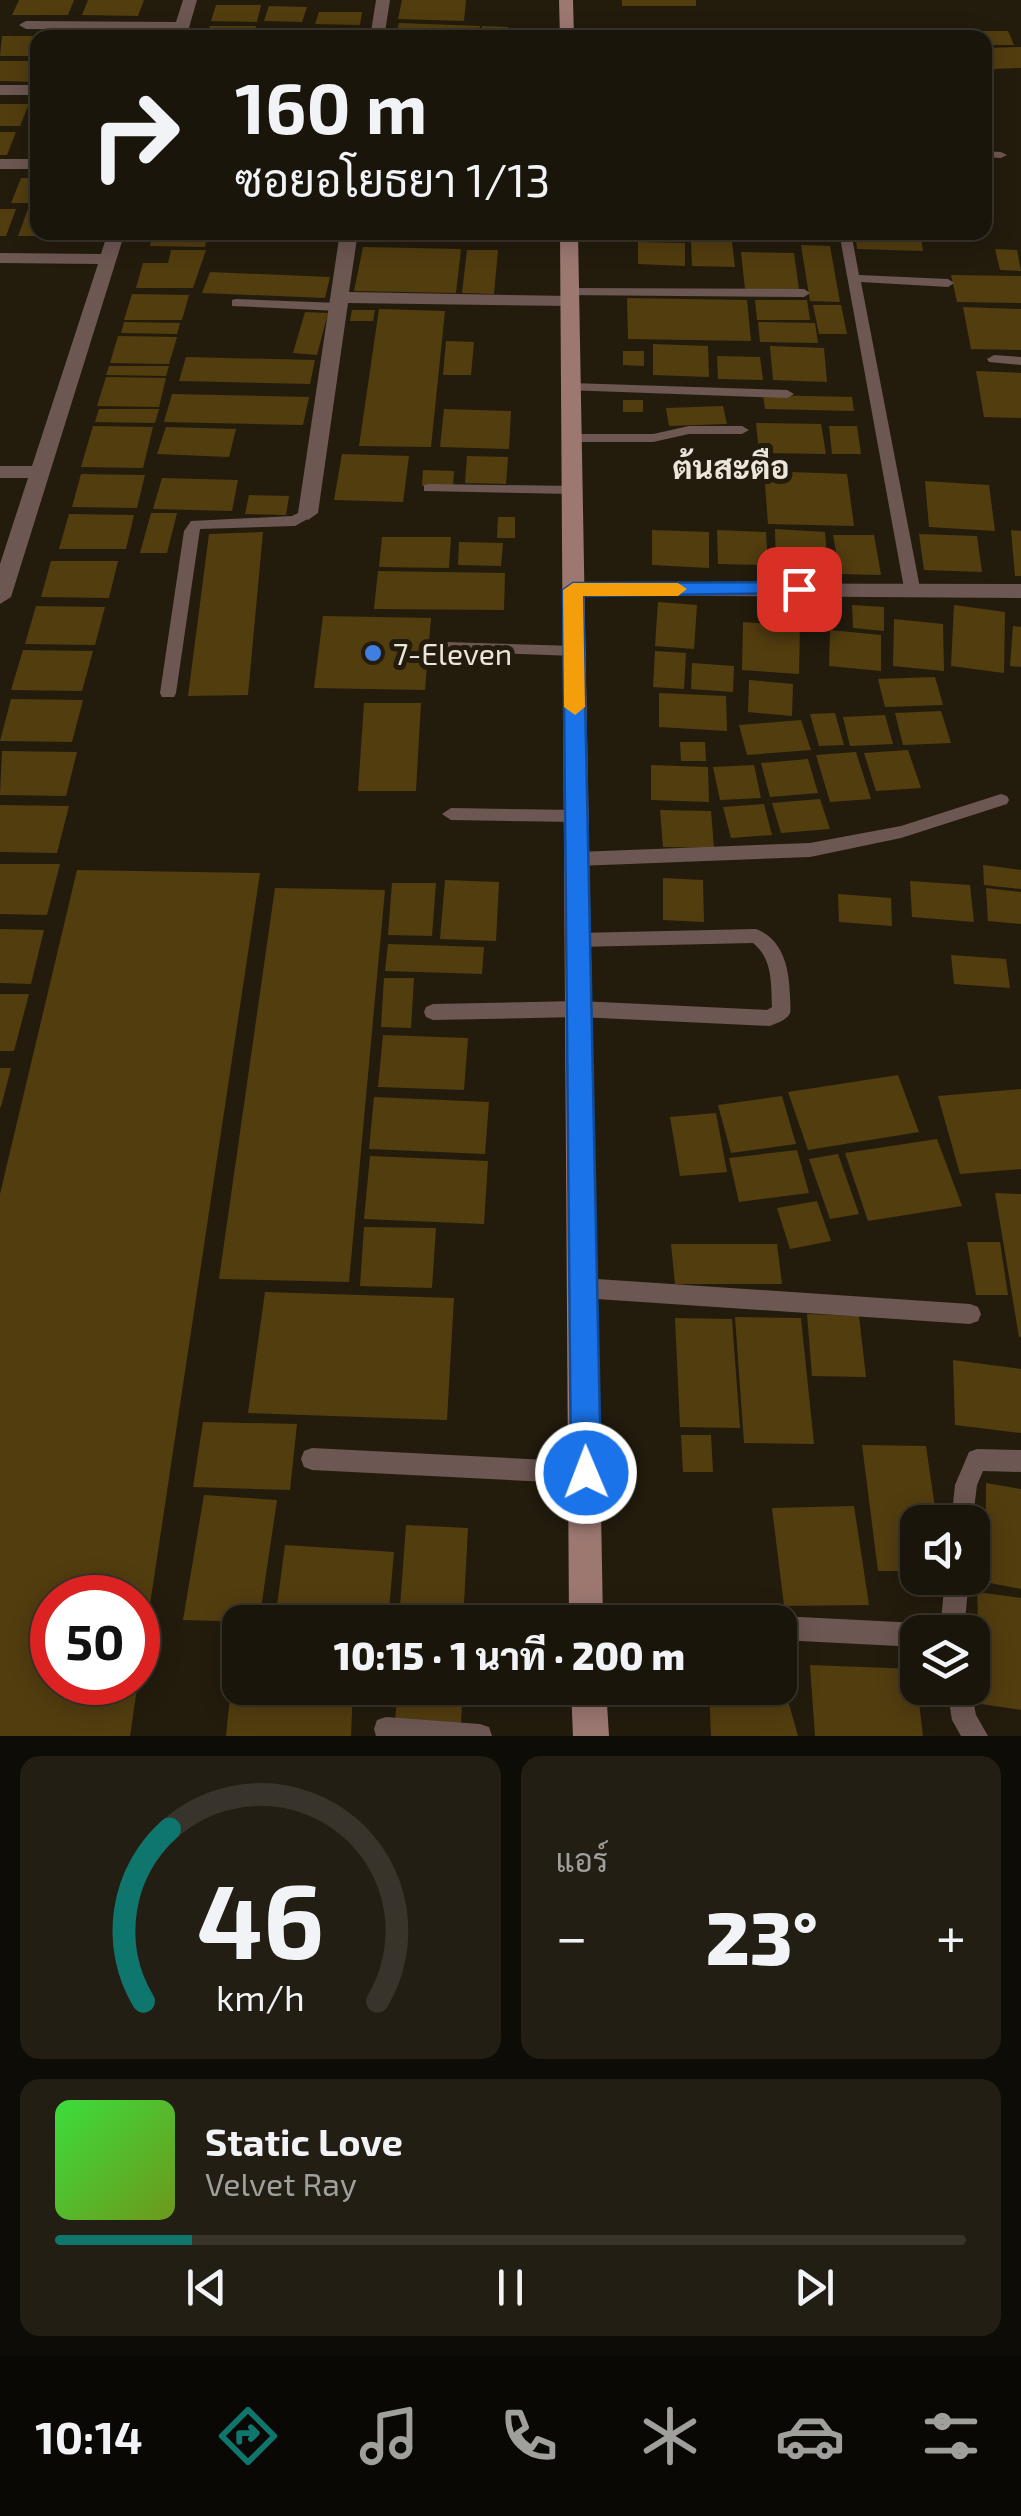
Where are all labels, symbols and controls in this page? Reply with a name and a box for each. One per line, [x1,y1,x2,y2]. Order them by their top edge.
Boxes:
text: 160 m [235,64,428,148]
icon: right [70,70,200,200]
text: ซอยอโยธยา 1/13 [235,152,550,206]
district label: ต้นสะตือ [673,447,789,485]
pin [757,547,842,632]
icon: arrive [772,562,827,617]
place label: 7-Eleven [393,635,512,671]
marker: 7-Eleven [362,642,384,664]
position arrow [534,1421,638,1525]
map controls [900,1505,990,1705]
button: sound [900,1505,990,1595]
speed limit sign: 50 [30,1575,160,1705]
button: layers [900,1615,990,1705]
text: 10:15 · 1 นาที · 200 m [334,1632,685,1678]
text: แอร์ [556,1840,608,1878]
text: 46 [196,1855,324,1980]
text: 23° [706,1890,818,1980]
text: − [556,1902,588,1968]
text: + [936,1902,966,1968]
text: km/h [216,1975,305,2018]
text: Static Love [205,2118,403,2164]
text: Velvet Ray [205,2164,357,2202]
icon: previous [179,2260,234,2315]
icon: pause [483,2260,538,2315]
icon: next [787,2260,842,2315]
icon: directions [213,2401,283,2471]
icon: music [354,2401,424,2471]
icon: phone [494,2401,564,2471]
icon: climate [635,2401,705,2471]
icon: car [775,2401,845,2471]
icon: filters [916,2401,986,2471]
text: 10:14 [35,2409,143,2463]

